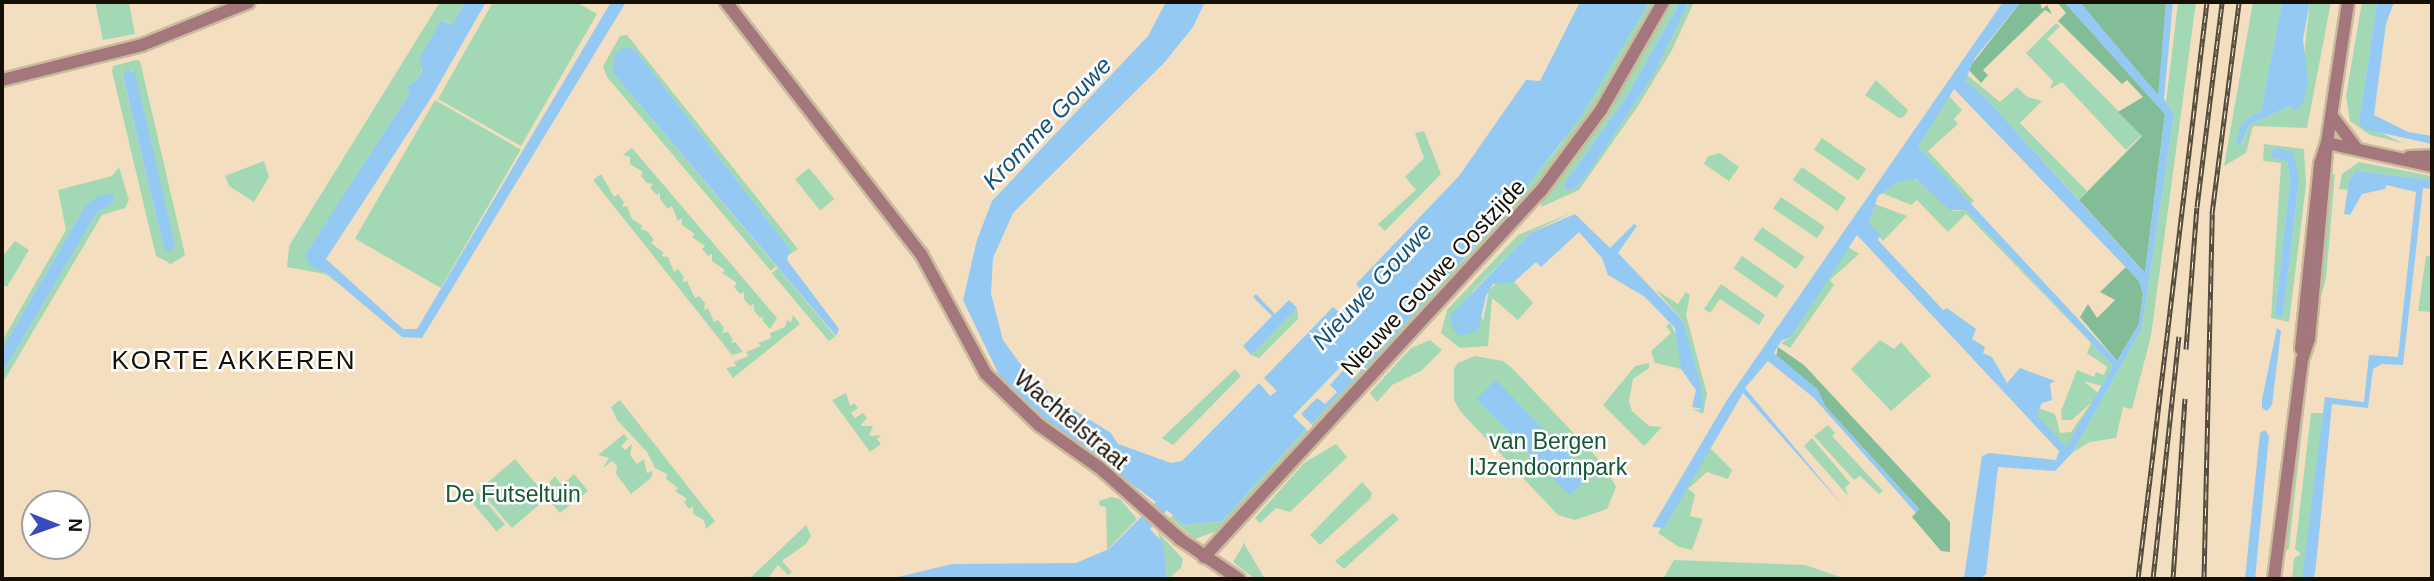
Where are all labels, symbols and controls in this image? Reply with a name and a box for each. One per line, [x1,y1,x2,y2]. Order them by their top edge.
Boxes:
water label: Kromme Gouwe [976,51,1118,195]
street label: Nieuwe Gouwe Oostzijde [1335,173,1531,381]
water label: Nieuwe Gouwe [1306,217,1438,355]
district label: KORTE AKKEREN [112,345,356,377]
street label: Wachtelstraat [1009,365,1133,475]
park label: van Bergen IJzendoornpark [1469,427,1627,481]
park label: De Futseltuin [445,480,581,508]
north arrow [21,490,91,560]
text: N [65,518,86,532]

